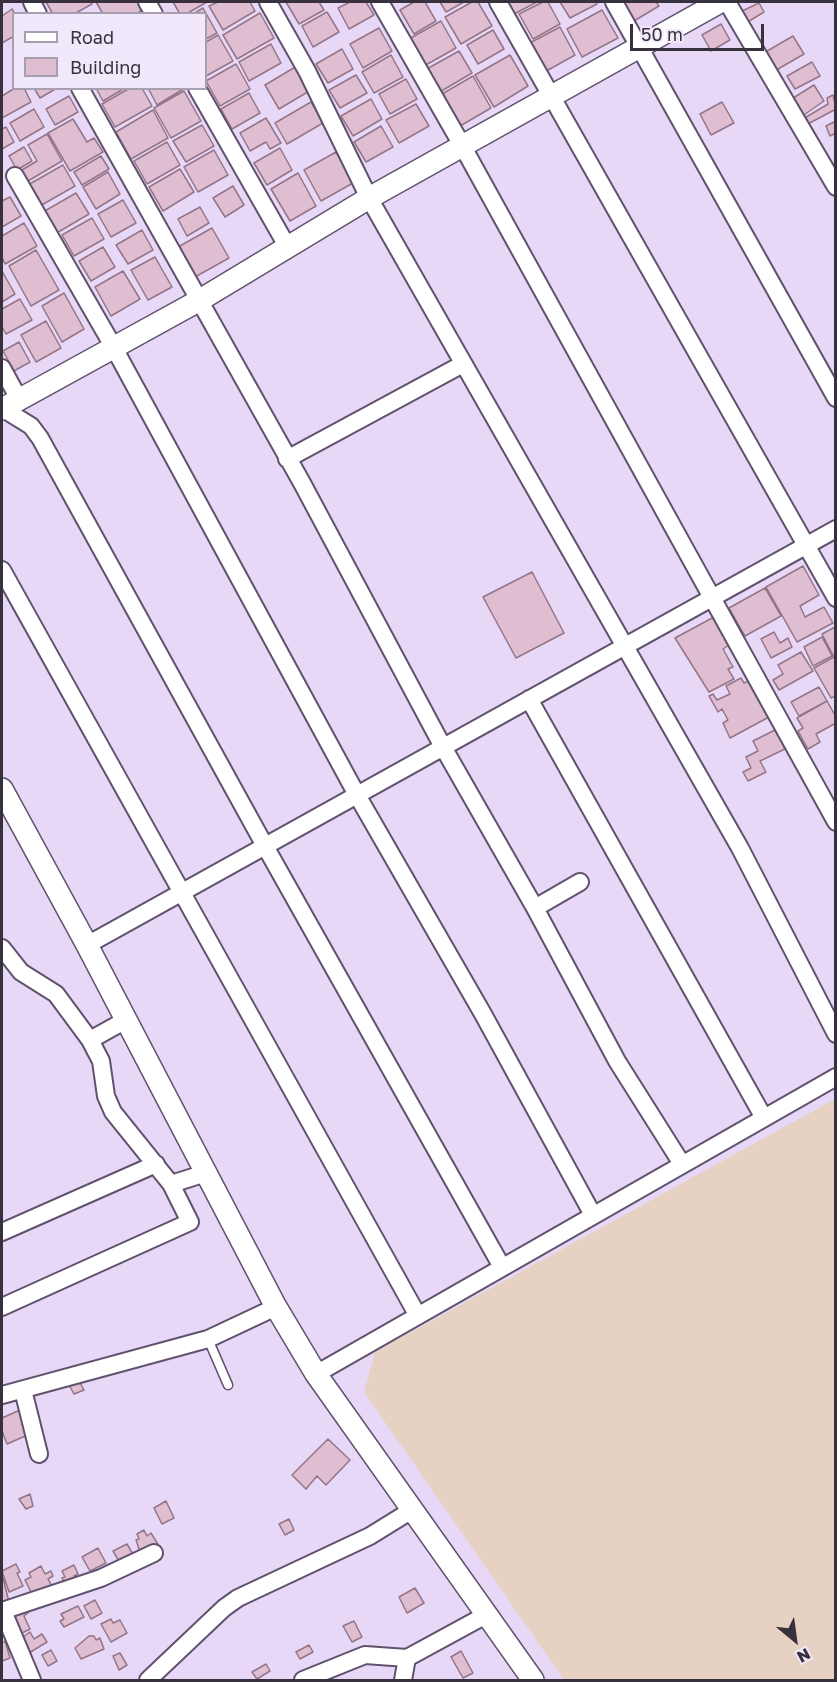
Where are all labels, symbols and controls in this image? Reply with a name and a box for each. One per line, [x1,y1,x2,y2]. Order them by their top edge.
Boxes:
legend [12,12,207,90]
scale bar [633,12,766,50]
text: 50 m [641,23,683,45]
text: Road [70,26,114,48]
text: Building [70,56,141,78]
north arrow [765,1610,825,1670]
text: N [794,1644,814,1667]

